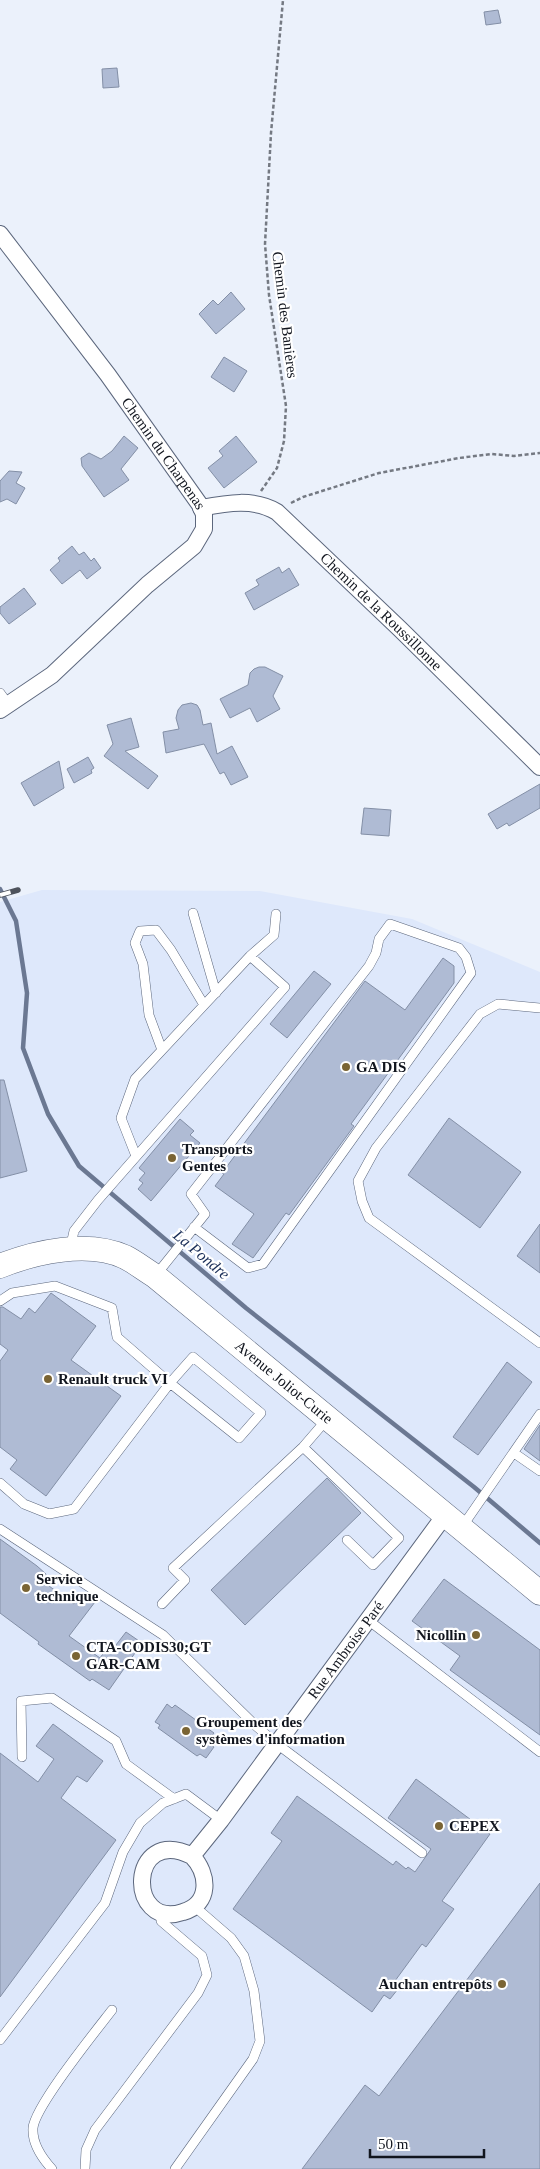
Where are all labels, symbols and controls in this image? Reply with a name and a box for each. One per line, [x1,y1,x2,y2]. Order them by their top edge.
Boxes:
street label: Chemin des Banières [269,251,301,379]
street label: Chemin du Charpenas [119,395,209,512]
street label: Chemin de la Roussillonne [317,550,445,674]
place label: GA DIS [356,1059,406,1075]
marker: GA DIS [340,1061,352,1073]
place label: Transports Gentes [182,1141,253,1174]
marker: Transports Gentes [166,1152,178,1164]
water label: La Pondre [170,1226,233,1283]
street label: Avenue Joliot-Curie [232,1338,336,1427]
place label: Renault truck VI [58,1371,168,1387]
marker: Renault truck VI [42,1373,54,1385]
place label: Service technique [36,1571,99,1604]
marker: Service technique [20,1582,32,1594]
street label: Rue Ambroise Paré [305,1598,387,1702]
place label: Nicollin [416,1627,467,1643]
marker: Nicollin [470,1629,482,1641]
place label: CTA-CODIS30;GT GAR-CAM [86,1639,211,1672]
marker: CTA-CODIS30;GT GAR-CAM [70,1650,82,1662]
place label: Groupement des systèmes d'information [196,1714,345,1747]
marker: Groupement des systèmes d'information [180,1725,192,1737]
place label: CEPEX [449,1818,500,1834]
marker: CEPEX [433,1820,445,1832]
place label: Auchan entrepôts [379,1976,492,1992]
marker: Auchan entrepôts [496,1978,508,1990]
scale bar [370,2126,484,2158]
text: 50 m [378,2136,409,2152]

